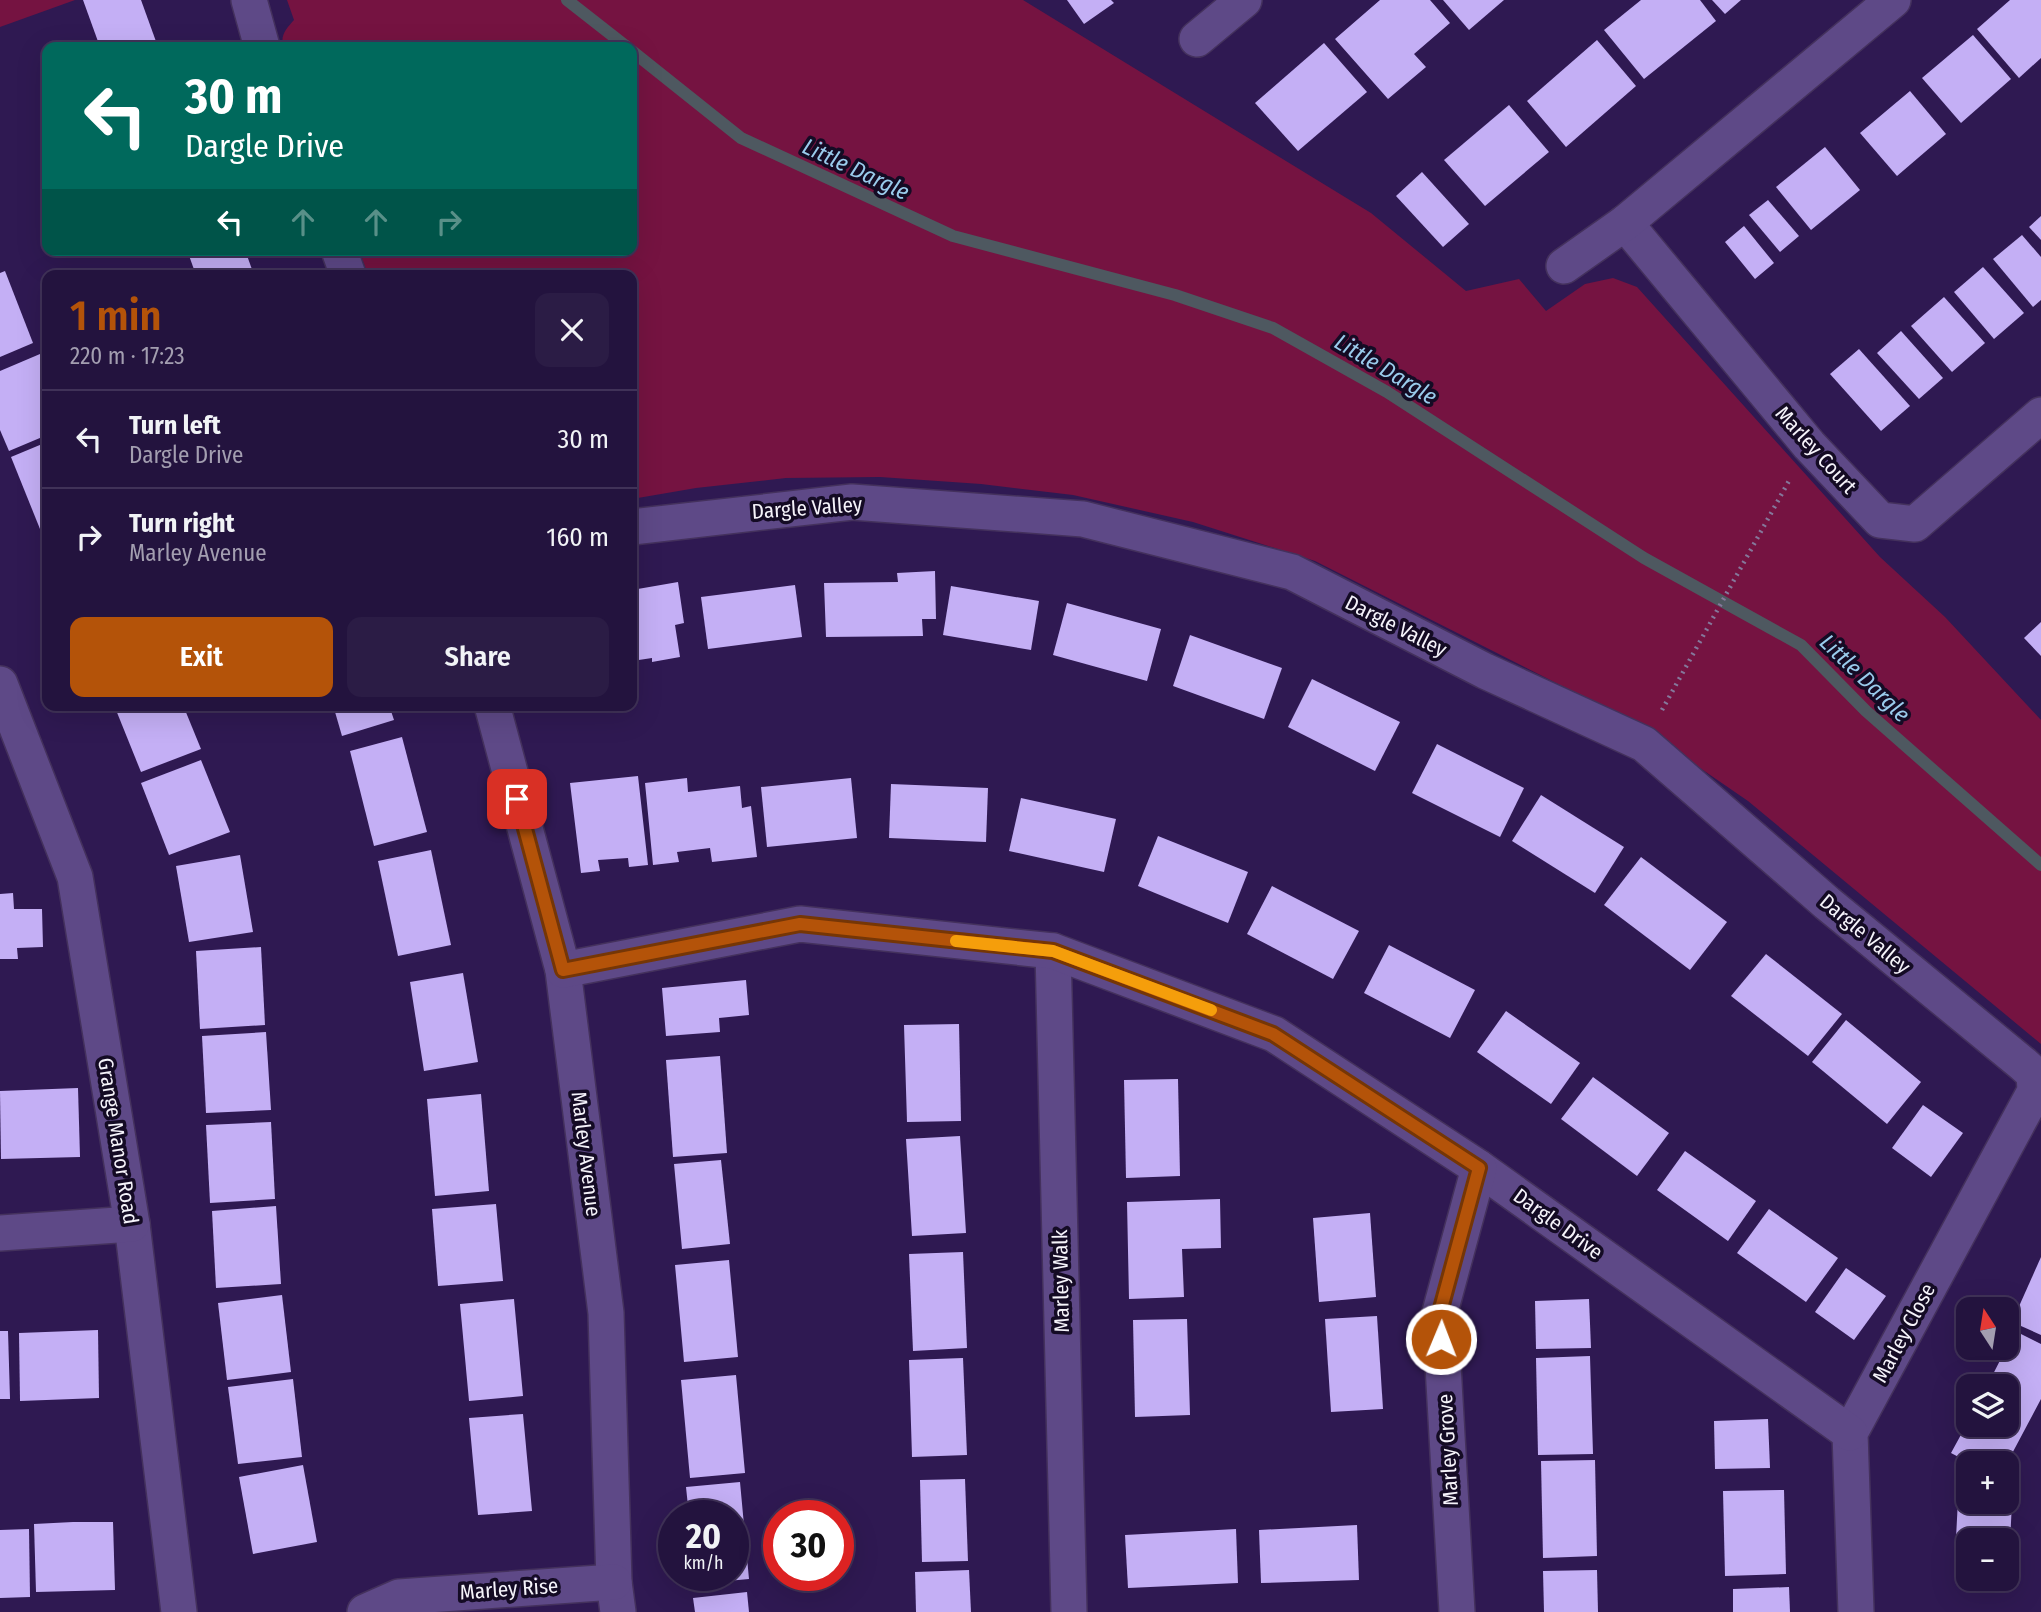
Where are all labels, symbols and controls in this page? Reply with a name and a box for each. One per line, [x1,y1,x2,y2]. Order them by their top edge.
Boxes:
text: 30 m [185,67,283,126]
icon: left [70,70,161,161]
text: Dargle Drive [185,127,344,165]
water label: Little Dargle [798,132,914,206]
icon: left [211,203,249,241]
icon: ahead [284,203,322,241]
icon: ahead [357,203,395,241]
icon: right [430,203,468,241]
text: 1 min [70,291,161,341]
button: close [535,293,609,367]
water label: Little Dargle [1330,328,1442,410]
text: 220 m · 17:23 [70,342,185,370]
street label: Marley Court [1770,401,1862,499]
text: Turn left [129,410,221,441]
icon: left [70,420,108,458]
text: 30 m [558,424,609,455]
text: Dargle Drive [129,441,243,469]
street label: Dargle Valley [751,491,864,525]
text: Turn right [129,508,235,539]
icon: right [70,518,108,556]
text: 160 m [546,522,609,553]
text: Marley Avenue [129,539,267,567]
street label: Dargle Valley [1341,589,1452,663]
button: Exit [70,617,333,697]
button: Share [347,617,609,697]
water label: Little Dargle [1814,628,1916,728]
pin [487,769,547,829]
icon: arrive [498,780,536,818]
street label: Dargle Valley [1814,889,1916,980]
street label: Grange Manor Road [92,1056,144,1226]
street label: Marley Avenue [565,1090,607,1218]
street label: Dargle Drive [1508,1183,1608,1265]
street label: Marley Walk [1047,1229,1075,1333]
street label: Marley Close [1867,1279,1941,1387]
north arrow [1956,1297,2020,1360]
map controls [1956,1297,2019,1591]
position arrow [1404,1302,1478,1376]
button: layers [1956,1374,2019,1437]
street label: Marley Grove [1432,1393,1464,1507]
button: + [1956,1451,2019,1514]
speed limit sign: 30 [763,1500,854,1591]
text: 20 [686,1515,721,1557]
button: − [1956,1528,2019,1591]
text: km/h [683,1552,724,1574]
street label: Marley Rise [459,1573,559,1605]

